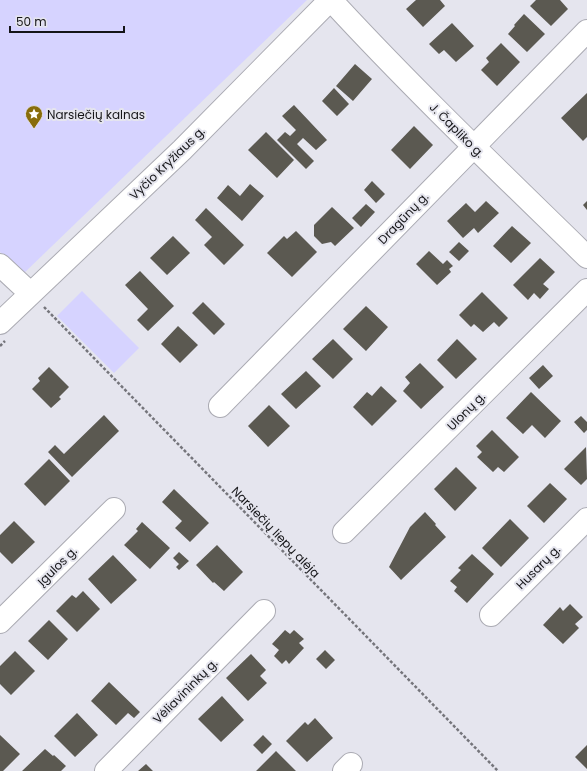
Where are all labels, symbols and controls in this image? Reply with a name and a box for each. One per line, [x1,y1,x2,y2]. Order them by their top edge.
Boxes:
scale bar [10,8,124,34]
text: 50 m [16,13,47,30]
street label: J. Čapliko g. [426,99,488,161]
place icon: Narsiečių kalnas [24,104,44,129]
place label: Narsiečių kalnas [47,106,145,123]
street label: Vyčio Kryžiaus g. [126,123,208,203]
street label: Dragūnų g. [374,188,432,248]
street label: Ulonų g. [443,388,489,434]
street label: Narsiečių liepų alėja [228,483,324,581]
street label: Husarų g. [512,541,564,593]
street label: Įgulos g. [33,542,81,590]
street label: Vėliavininkų g. [149,655,221,727]

